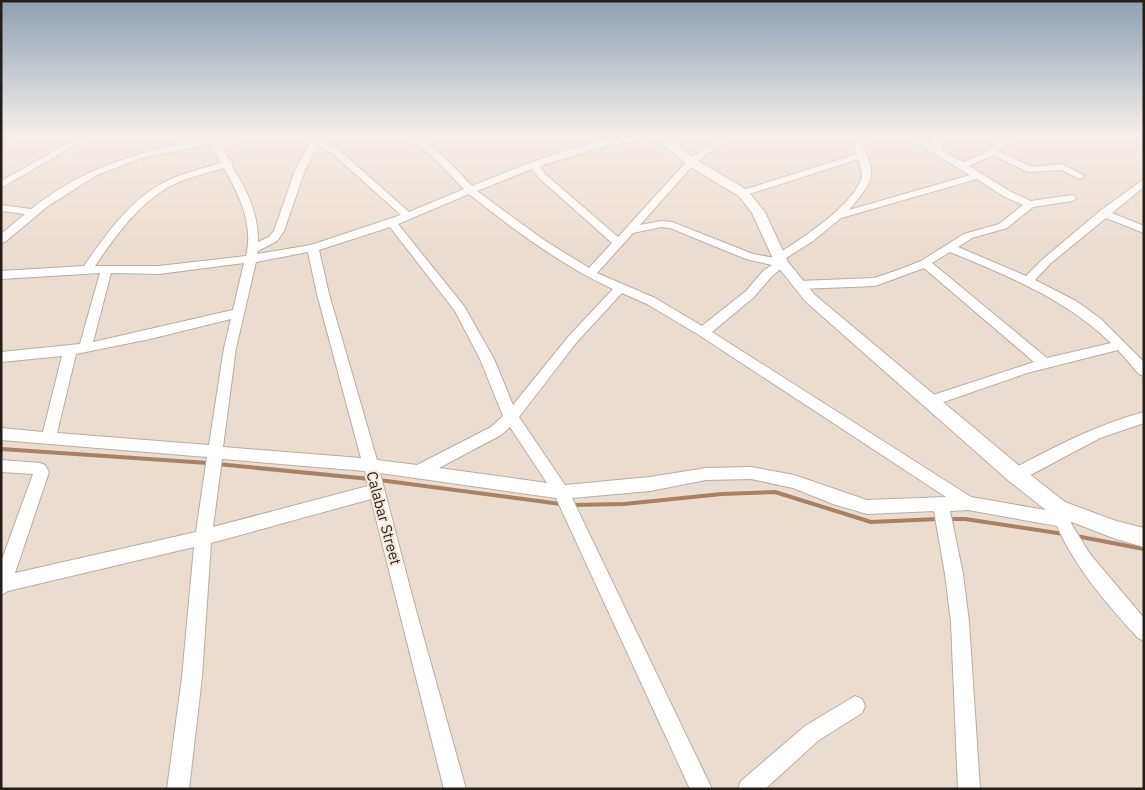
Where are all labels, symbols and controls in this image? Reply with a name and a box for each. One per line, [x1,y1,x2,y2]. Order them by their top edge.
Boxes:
street label: Calabar Street [362,469,406,567]

